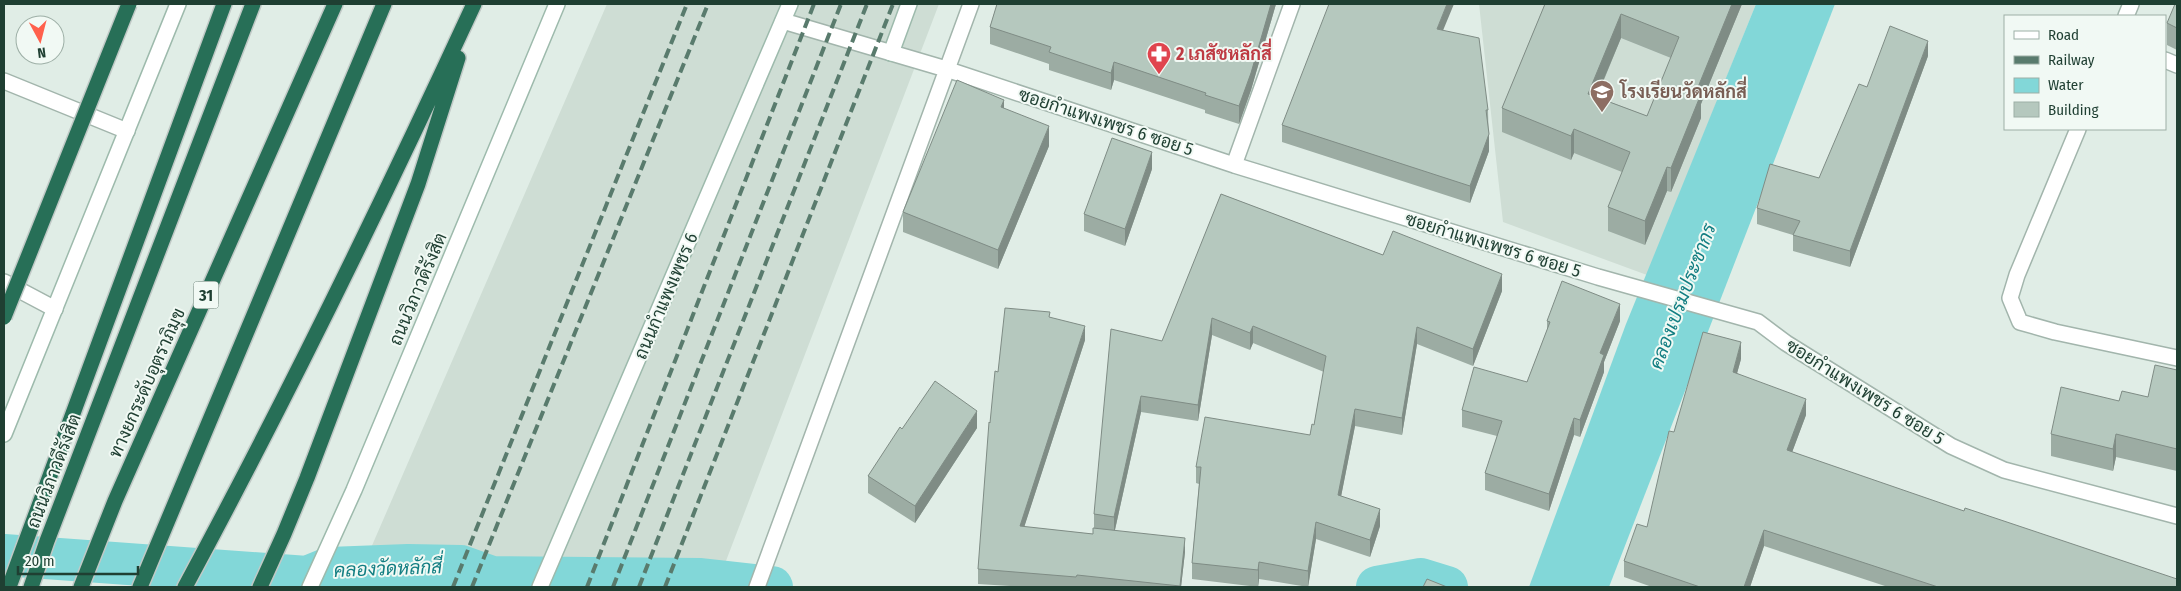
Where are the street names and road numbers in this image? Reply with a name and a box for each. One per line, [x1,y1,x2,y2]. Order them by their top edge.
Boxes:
street label: ซอยกำแพงเพชร 6 ซอย 5 [1016,83,1196,161]
street label: ซอยกำแพงเพชร 6 ซอย 5 [1402,208,1584,282]
street label: ถนนวิภาวดีรังสิต [382,228,452,349]
street label: ถนนกำแพงเพชร 6 [629,229,703,363]
road number: 31 [194,282,218,308]
street label: ทางยกระดับอุตราภิมุข [104,305,191,462]
street label: ซอยกำแพงเพชร 6 ซอย 5 [1782,334,1948,450]
street label: ถนนวิภาวดีรังสิต [20,410,86,531]

